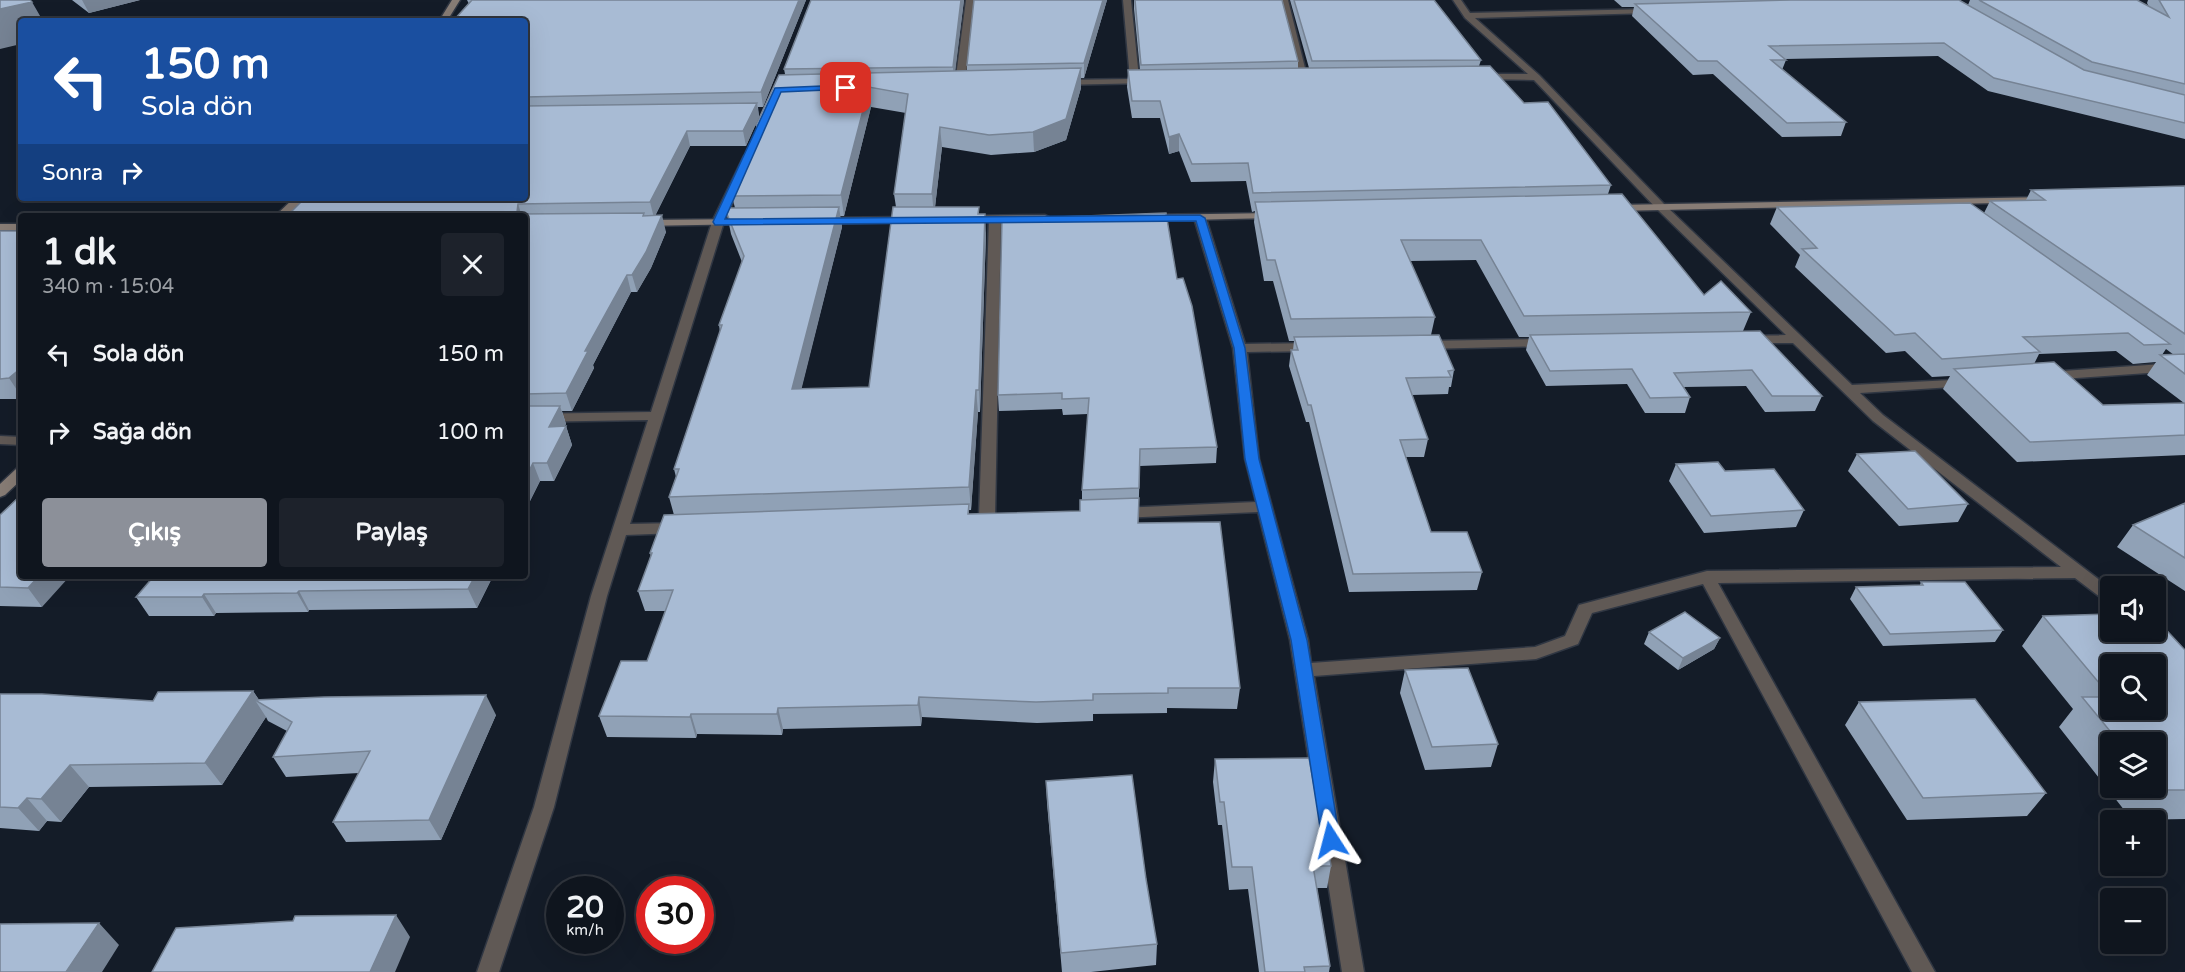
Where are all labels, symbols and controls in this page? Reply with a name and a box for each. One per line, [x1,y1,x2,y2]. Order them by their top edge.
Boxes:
text: 150 m [141,39,270,90]
icon: left [42,42,120,120]
pin [820,62,871,113]
icon: arrive [829,71,862,104]
text: Sola dön [141,90,253,123]
icon: right [115,156,148,189]
text: Sonra [42,160,103,186]
text: 1 dk [42,231,116,274]
button: close [441,233,504,296]
text: 340 m · 15:04 [42,275,174,299]
icon: left [42,338,75,371]
text: Sola dön [93,341,184,367]
text: 150 m [437,341,504,367]
icon: right [42,416,75,449]
text: Sağa dön [93,419,192,445]
text: 100 m [437,419,504,445]
button: Çıkış [42,498,267,567]
button: Paylaş [279,498,504,567]
map controls [2100,576,2166,954]
button: sound [2100,576,2166,642]
button: search [2100,654,2166,720]
button: layers [2100,732,2166,798]
position arrow [1299,808,1363,872]
button: + [2100,810,2166,876]
speed limit sign: 30 [636,876,714,954]
button: − [2100,888,2166,954]
text: 20 [566,889,604,926]
text: km/h [566,921,604,939]

